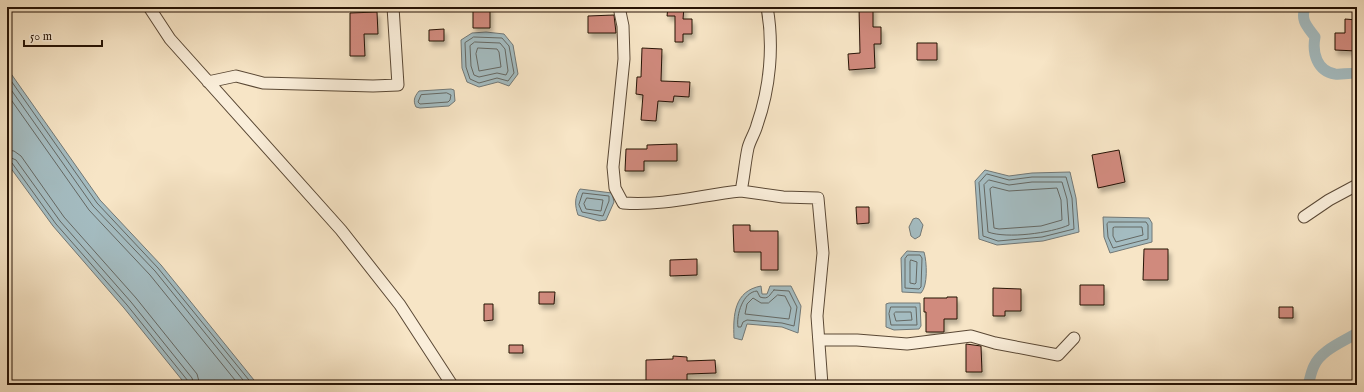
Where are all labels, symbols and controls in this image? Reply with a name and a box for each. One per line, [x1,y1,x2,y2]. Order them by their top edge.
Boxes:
scale bar [24,22,102,48]
text: 50 m [30,29,52,44]

